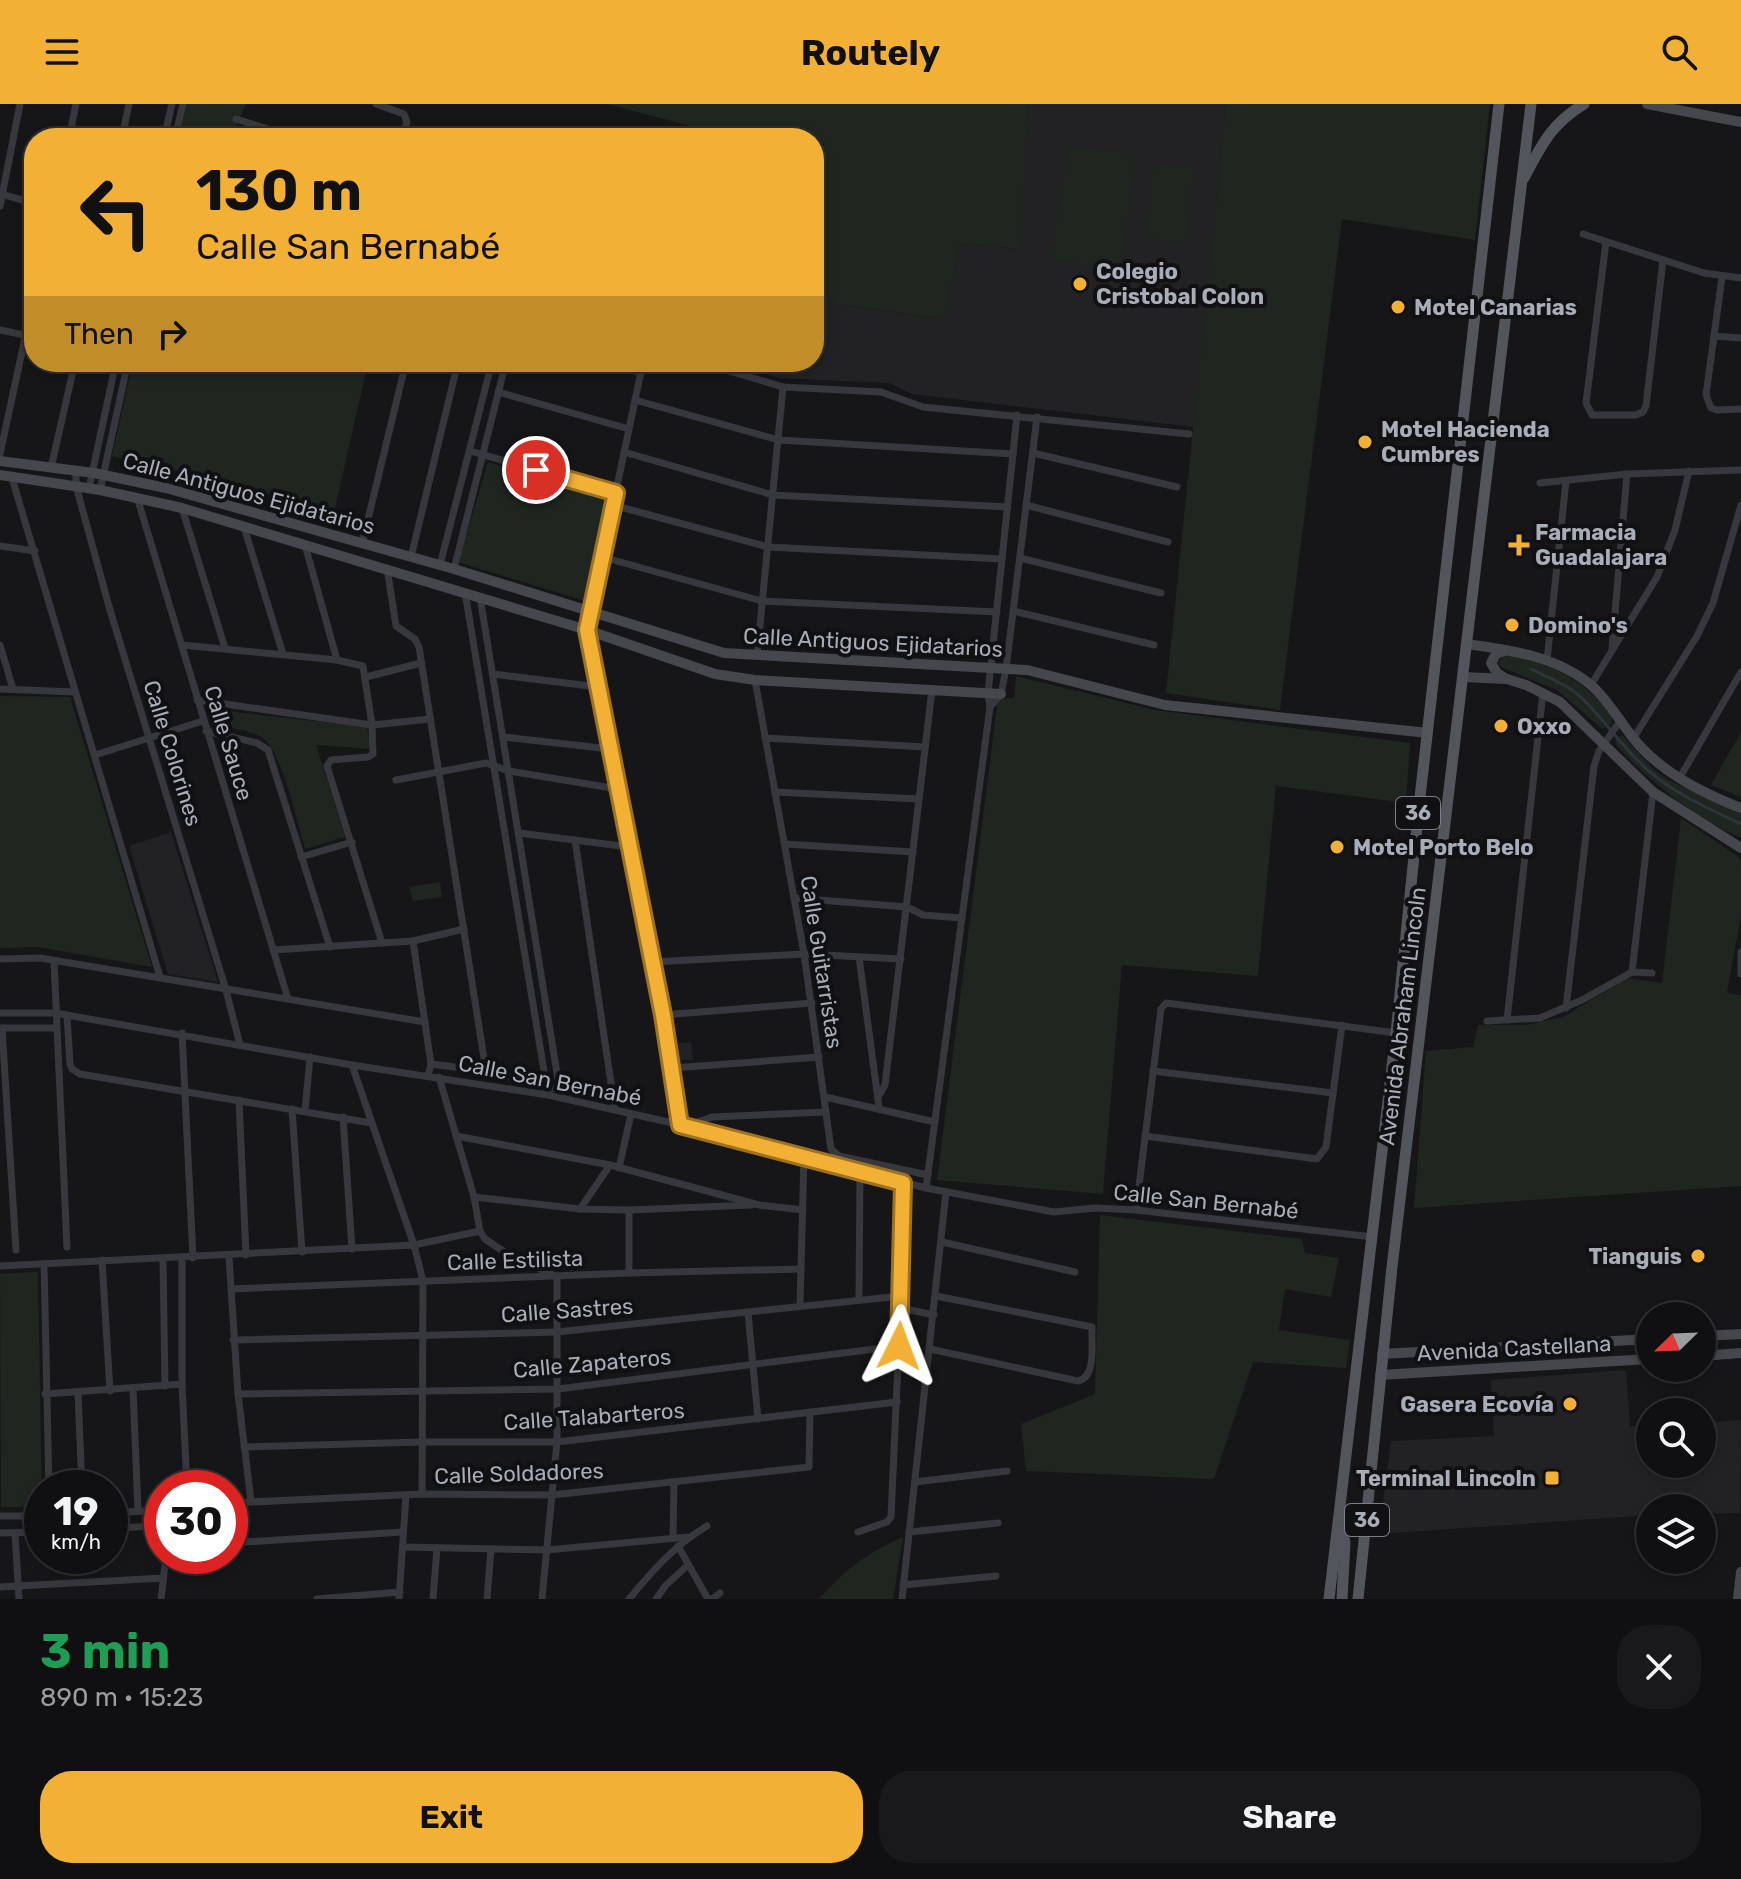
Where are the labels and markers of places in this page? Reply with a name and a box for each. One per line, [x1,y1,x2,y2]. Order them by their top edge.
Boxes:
place label: Colegio Cristobal Colon [1096,258,1264,310]
marker: Colegio Cristobal Colon [1071,275,1089,293]
place label: Motel Canarias [1414,294,1577,321]
marker: Motel Canarias [1389,298,1407,316]
place label: Motel Hacienda Cumbres [1381,416,1550,468]
marker: Motel Hacienda Cumbres [1356,433,1374,451]
pin [502,436,570,504]
place label: Farmacia Guadalajara [1535,519,1667,571]
marker: Farmacia Guadalajara [1510,536,1528,554]
place label: Domino's [1528,612,1628,639]
marker: Domino's [1503,616,1521,634]
place label: Oxxo [1517,713,1571,740]
marker: Oxxo [1492,717,1510,735]
place label: Motel Porto Belo [1353,834,1534,861]
marker: Motel Porto Belo [1328,838,1346,856]
place label: Tianguis [1588,1243,1682,1270]
marker: Tianguis [1689,1247,1707,1265]
place label: Gasera Ecovía [1400,1391,1554,1418]
marker: Gasera Ecovía [1561,1395,1579,1413]
place label: Terminal Lincoln [1356,1465,1536,1492]
marker: Terminal Lincoln [1543,1469,1561,1487]

